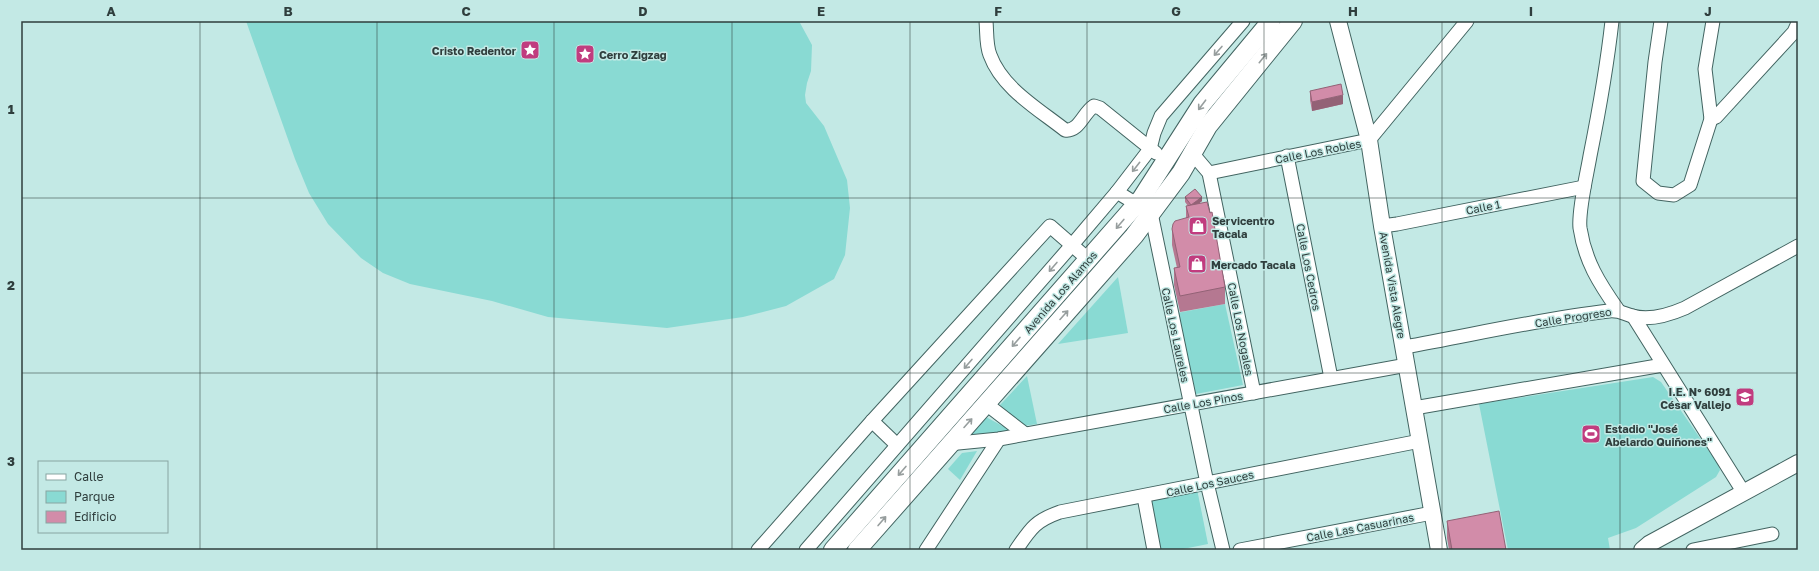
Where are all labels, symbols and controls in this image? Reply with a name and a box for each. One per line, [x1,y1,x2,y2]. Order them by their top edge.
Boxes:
text: A [106,3,116,19]
text: B [283,3,293,19]
text: C [461,3,471,19]
text: D [638,3,648,19]
text: E [817,3,825,19]
text: F [994,3,1002,19]
text: G [1171,3,1181,19]
text: H [1348,3,1358,19]
text: I [1529,3,1533,19]
text: J [1704,3,1712,19]
place icon: Cristo Redentor [519,39,541,61]
place icon: Cerro Zigzag [574,43,596,65]
place label: Cristo Redentor [432,44,517,57]
one-way arrow [1214,45,1223,55]
place label: Cerro Zigzag [599,48,667,61]
one-way arrow [1259,53,1267,64]
one-way arrow [1197,100,1206,111]
text: 1 [8,101,15,117]
street label: Calle Los Robles [1274,136,1362,166]
one-way arrow [1132,161,1141,172]
street label: Calle 1 [1465,197,1501,217]
place label: Servicentro Tacala [1212,214,1275,240]
shop icon: Servicentro Tacala [1187,215,1209,237]
one-way arrow [1116,218,1125,229]
street label: Calle Los Cedros [1294,222,1324,312]
street label: Avenida Vista Alegre [1377,231,1409,339]
street label: Avenida Los Alamos [1021,248,1099,336]
shop icon: Mercado Tacala [1186,253,1208,275]
place label: Mercado Tacala [1211,258,1296,271]
one-way arrow [1049,261,1058,272]
text: 2 [7,277,15,293]
street label: Calle Los Nogales [1226,281,1256,377]
street label: Calle Los Laureles [1160,286,1192,384]
street label: Calle Progreso [1534,304,1613,329]
one-way arrow [1059,310,1068,320]
one-way arrow [1012,337,1021,347]
one-way arrow [963,359,972,370]
place label: I.E. N° 6091 César Vallejo [1660,385,1731,411]
school or university icon: I.E. N° 6091 César Vallejo [1734,386,1756,408]
street label: Calle Los Pinos [1162,389,1244,415]
one-way arrow [963,417,972,428]
place label: Estadio "José Abelardo Quiñones" [1605,422,1712,448]
sports icon: Estadio "José Abelardo Quiñones" [1580,423,1602,445]
text: 3 [7,453,15,469]
legend [38,461,168,533]
one-way arrow [898,466,907,477]
street label: Calle Los Sauces [1165,467,1255,499]
text: Calle [74,469,104,484]
text: Parque [74,489,115,504]
text: Edificio [74,509,116,524]
street label: Calle Las Casuarinas [1305,510,1415,544]
one-way arrow [878,515,887,526]

